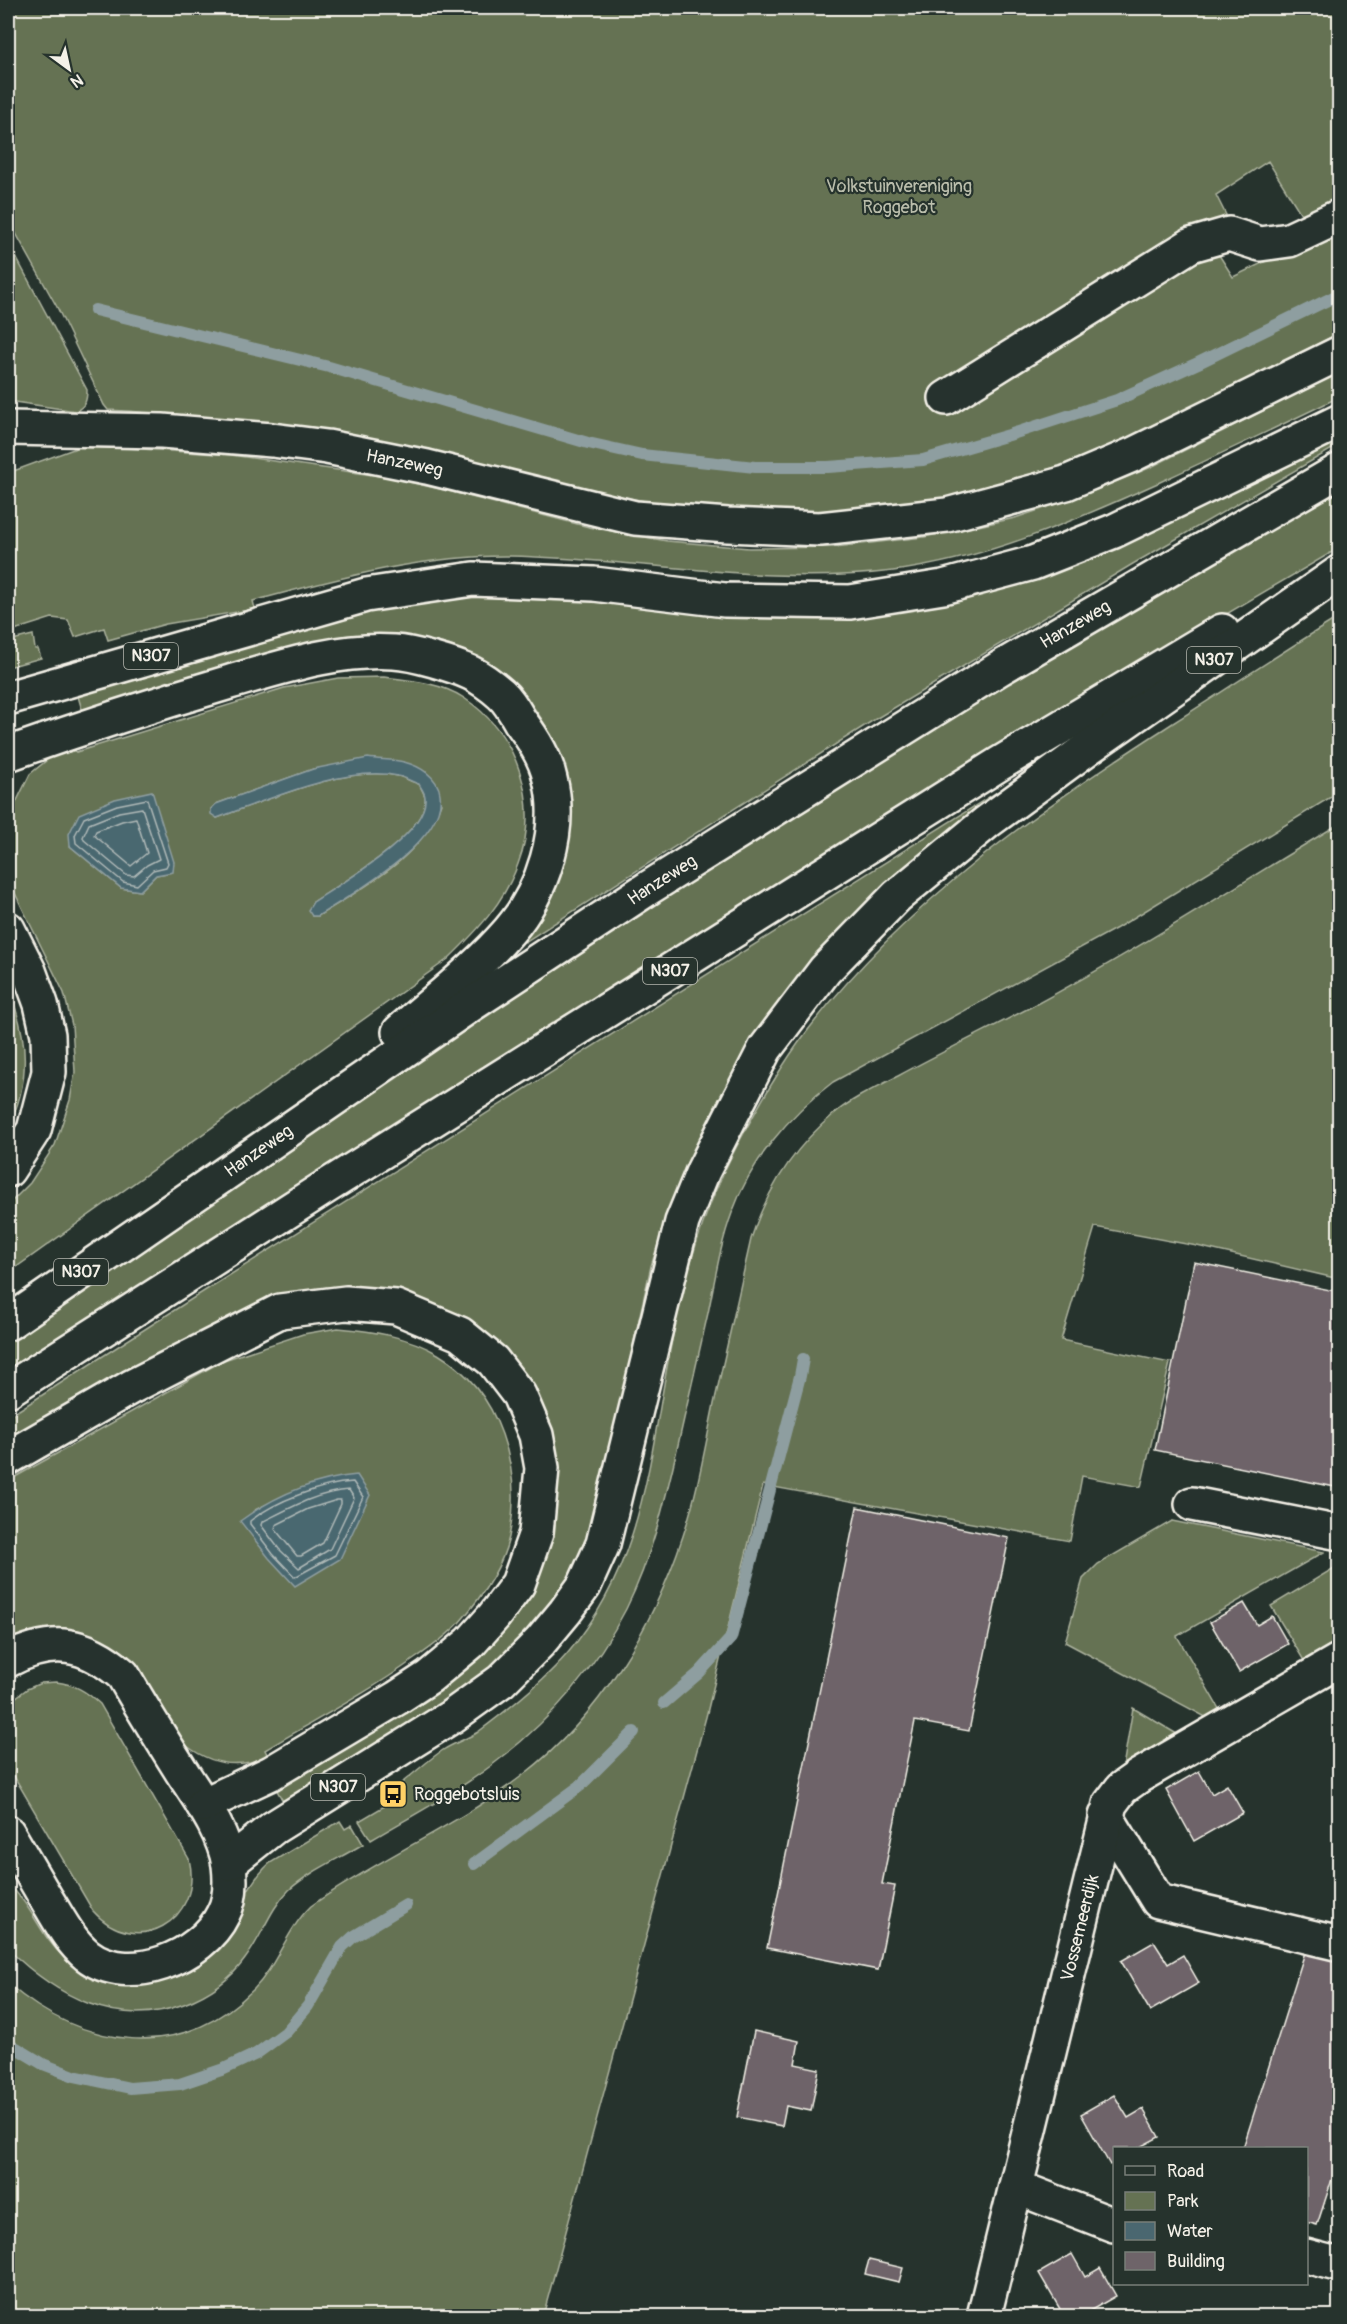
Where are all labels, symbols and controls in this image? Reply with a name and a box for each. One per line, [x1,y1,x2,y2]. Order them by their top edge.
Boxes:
north arrow [39,39,99,99]
text: N [66,69,87,92]
park label: Volkstuinvereniging Roggebot [826,175,972,219]
street label: Hanzeweg [364,444,445,482]
street label: Hanzeweg [1036,595,1115,654]
road number: N307 [124,643,178,669]
road number: N307 [1187,647,1241,673]
street label: Hanzeweg [623,849,701,910]
road number: N307 [643,958,697,984]
street label: Hanzeweg [220,1119,297,1182]
road number: N307 [54,1259,108,1285]
road number: N307 [311,1774,365,1800]
bus stop icon: Roggebotsluis [377,1778,409,1810]
place label: Roggebotsluis [414,1783,519,1806]
street label: Vossemeerdijk [1055,1871,1104,1984]
legend [1113,2147,1308,2285]
text: Road [1167,2160,1204,2183]
text: Park [1167,2190,1199,2213]
text: Water [1167,2220,1213,2243]
text: Building [1167,2250,1225,2273]

